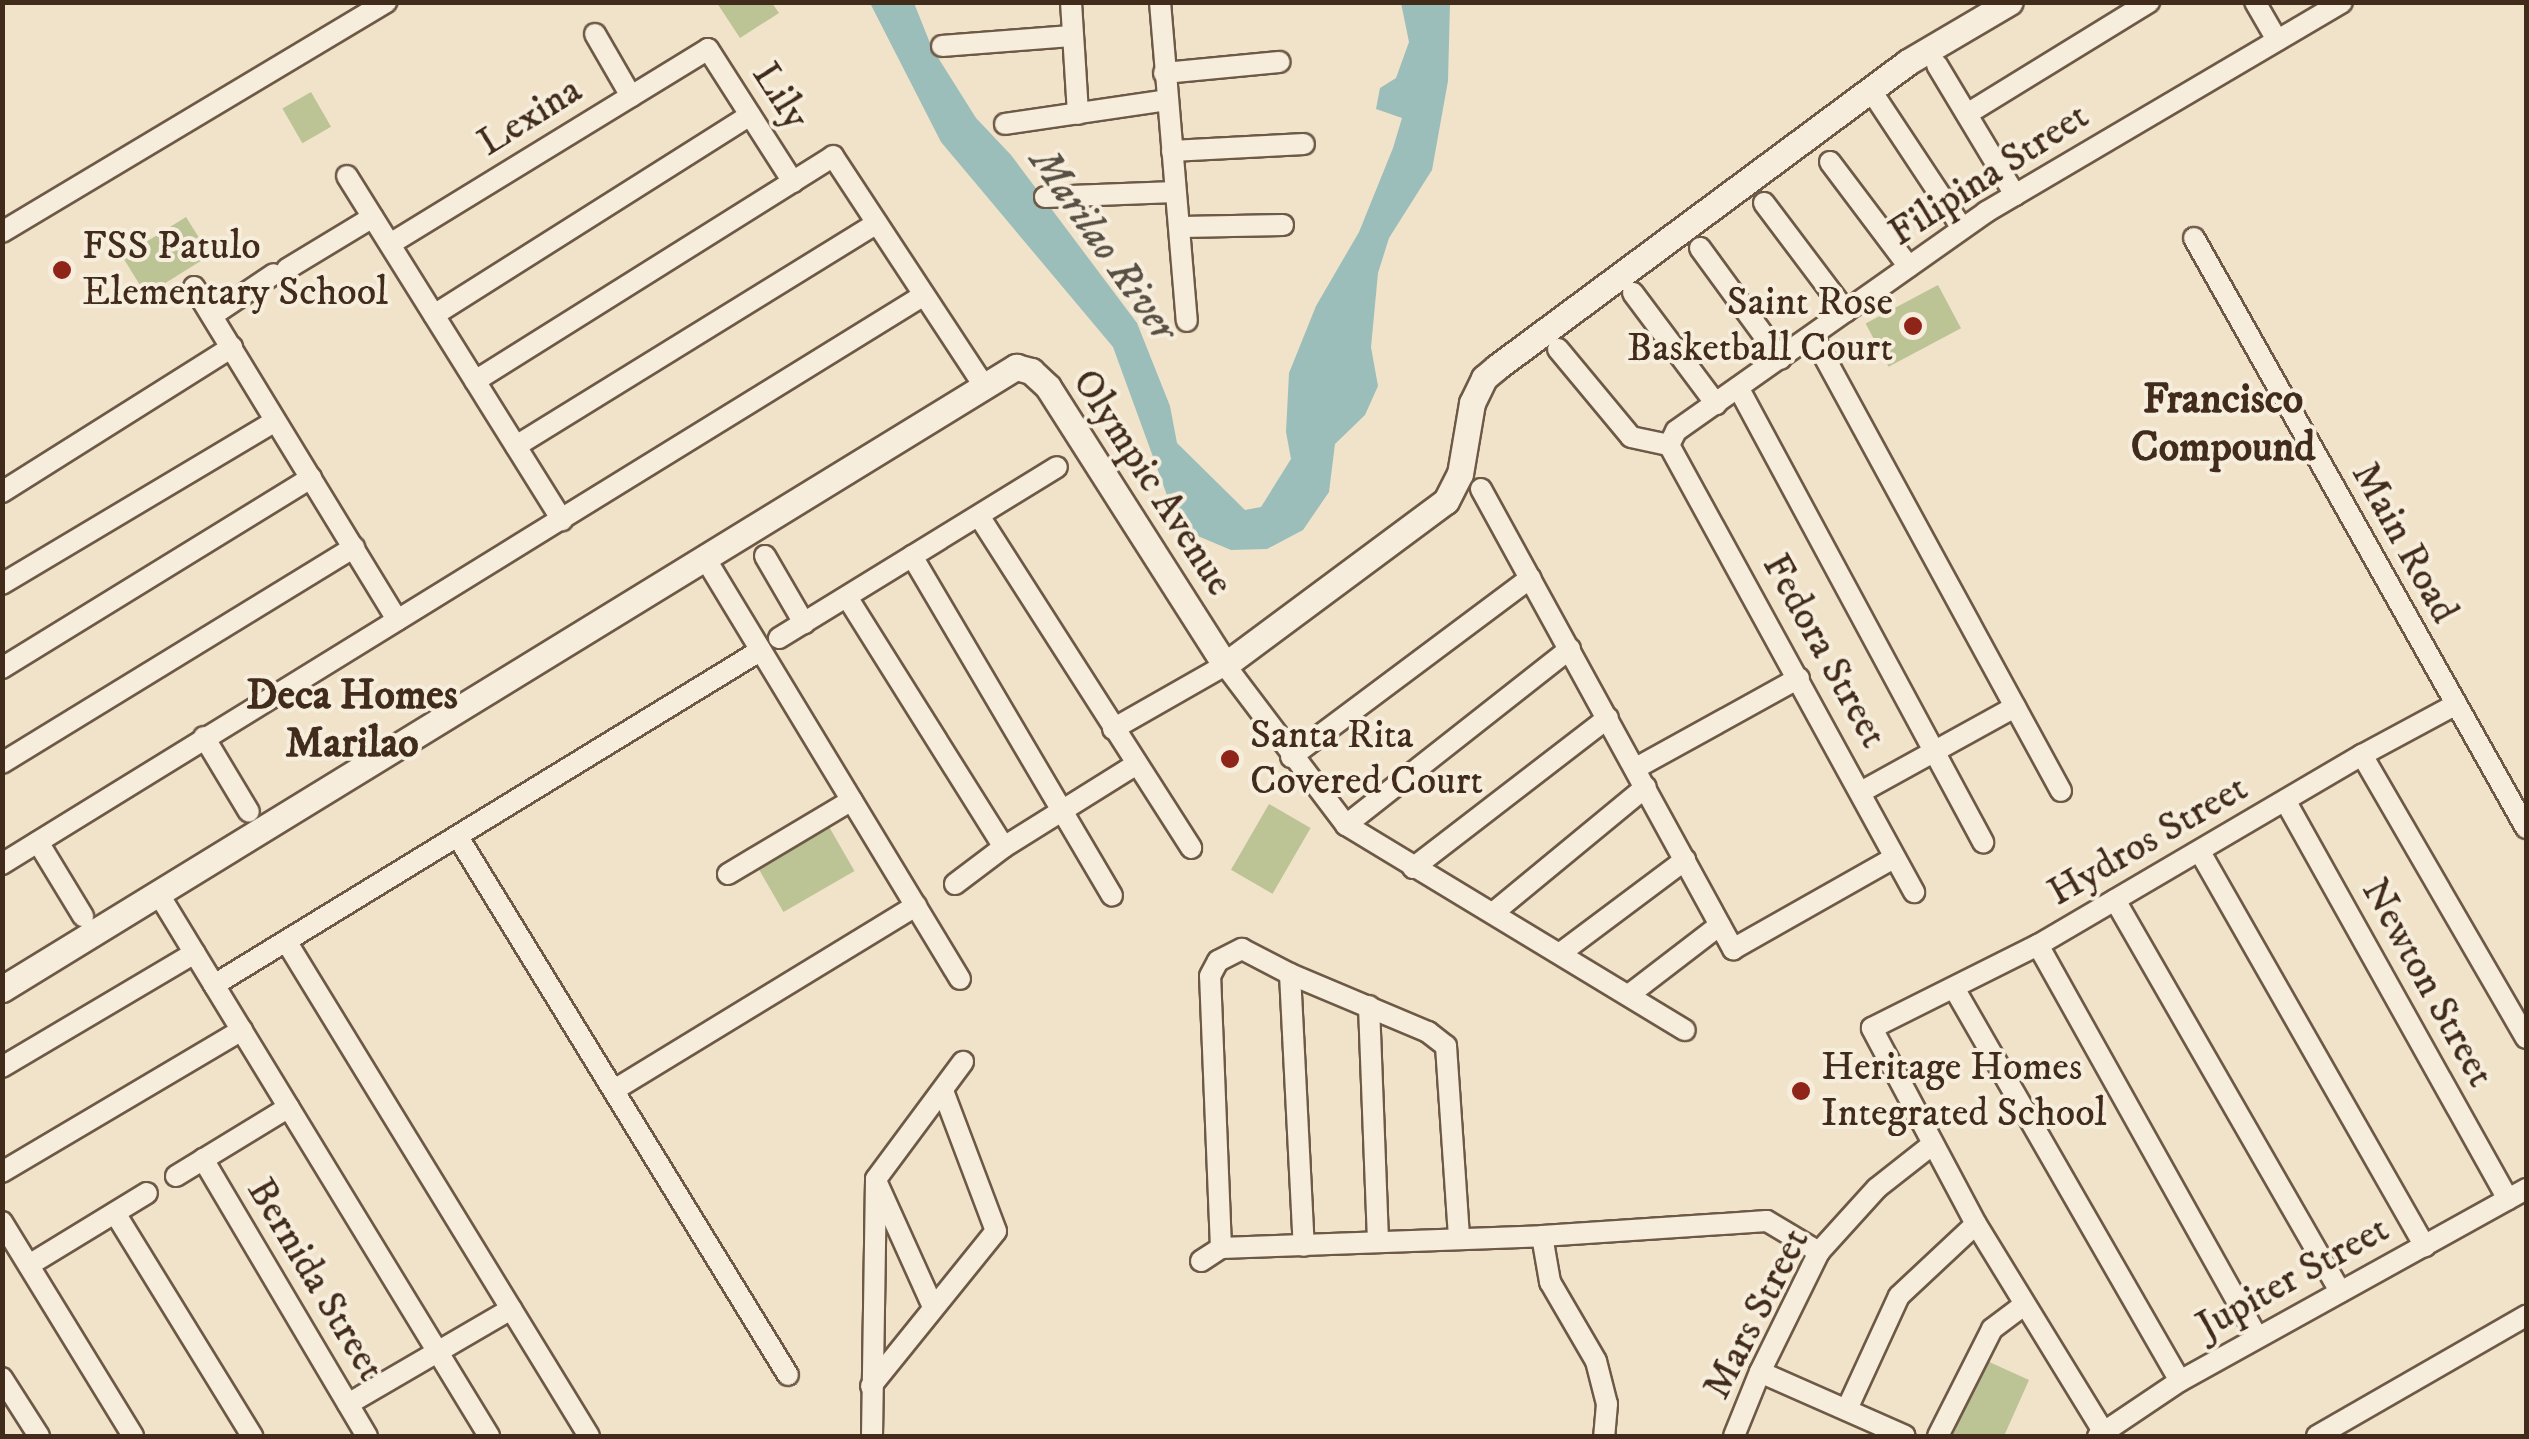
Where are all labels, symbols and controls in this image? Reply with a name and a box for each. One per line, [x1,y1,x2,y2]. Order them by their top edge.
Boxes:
street label: Lily [741,54,819,138]
street label: Lexina [469,67,591,167]
street label: Filipina Street [1880,93,2098,257]
water label: Marilao River [1018,139,1188,351]
place label: FSS Patulo Elementary School [82,223,388,317]
marker: FSS Patulo Elementary School [51,259,73,281]
place label: Saint Rose Basketball Court [1627,279,1893,373]
marker: Saint Rose Basketball Court [1902,315,1924,337]
street label: Olympic Avenue [1061,361,1243,605]
district label: Francisco Compound [2131,375,2315,474]
street label: Main Road [2340,454,2468,632]
street label: Fedora Street [1751,546,1897,756]
district label: Deca Homes Marilao [246,671,458,769]
place label: Santa Rita Covered Court [1250,712,1483,806]
marker: Santa Rita Covered Court [1219,748,1241,770]
street label: Hydros Street [2040,765,2256,917]
street label: Newton Street [2350,871,2504,1095]
place label: Heritage Homes Integrated School [1821,1044,2107,1138]
marker: Heritage Homes Integrated School [1790,1080,1812,1102]
street label: Bernida Street [236,1170,394,1390]
street label: Jupiter Street [2189,1206,2397,1350]
street label: Mars Street [1694,1221,1820,1407]

